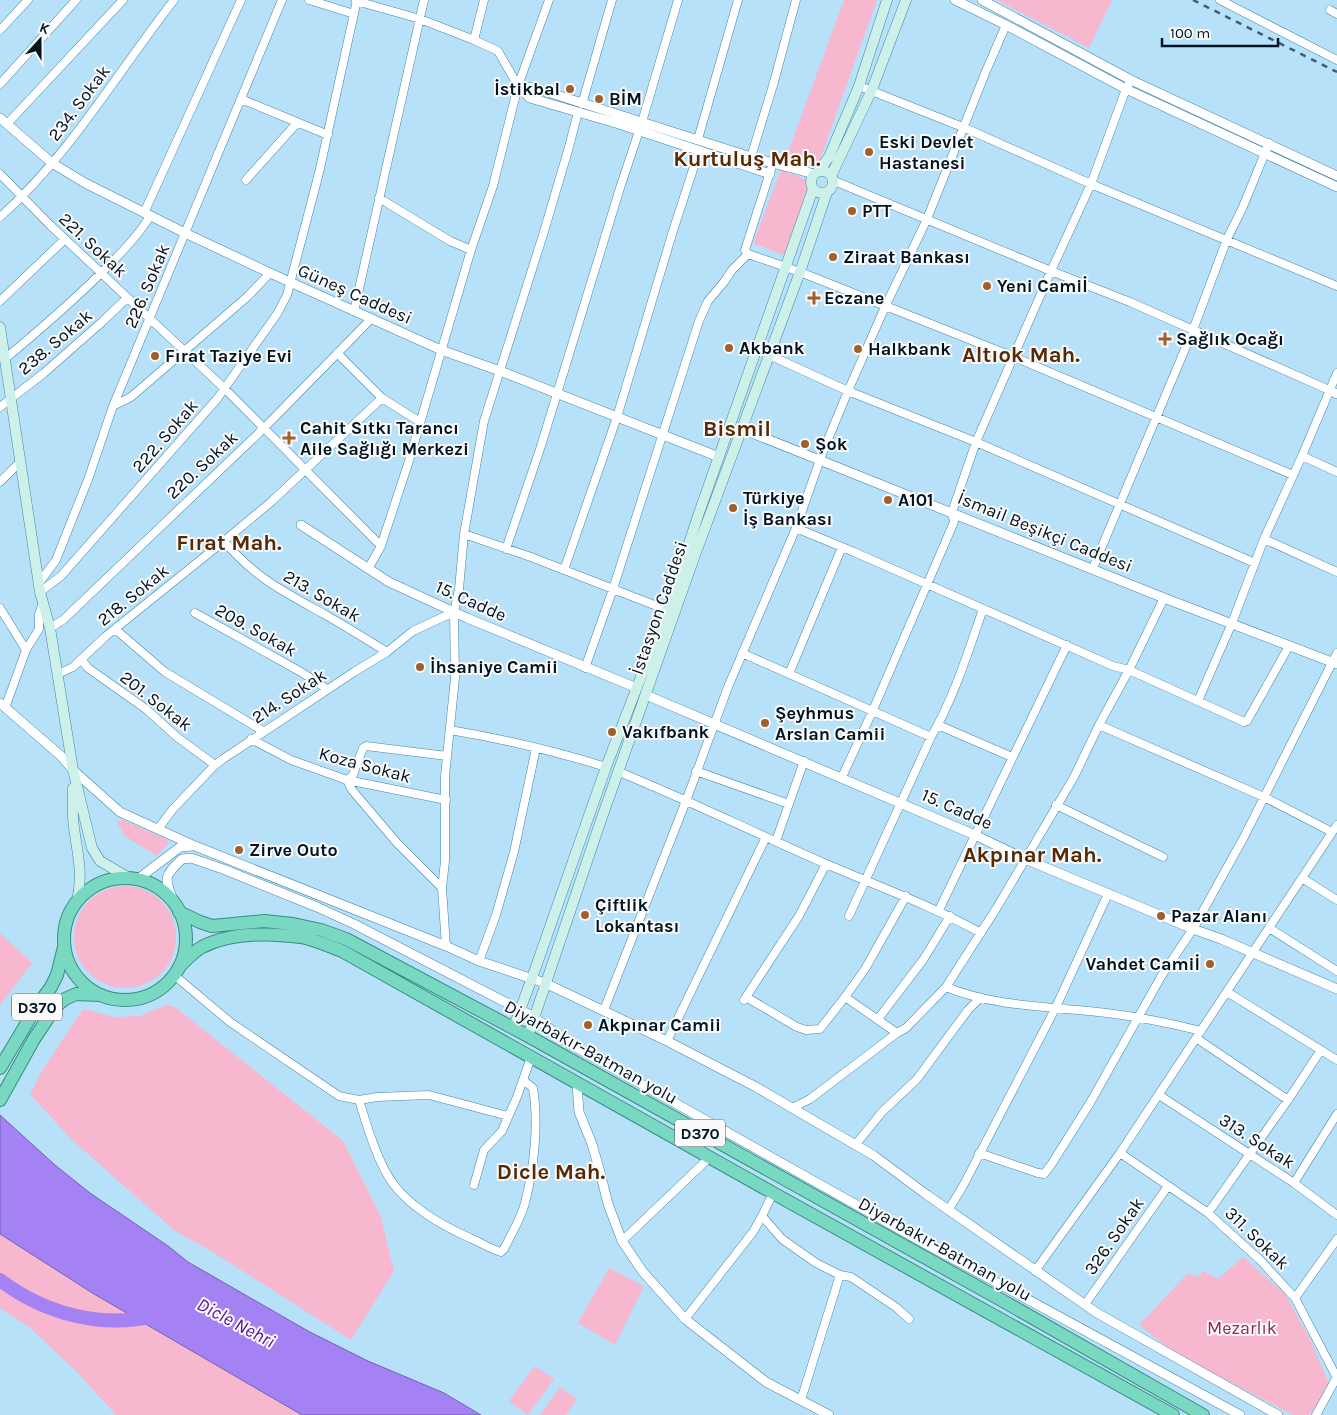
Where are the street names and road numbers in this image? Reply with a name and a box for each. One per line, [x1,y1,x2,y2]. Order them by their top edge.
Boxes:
street label: 234. Sokak [43,61,115,145]
street label: 221. Sokak [54,208,132,282]
street label: 226. Sokak [119,240,175,332]
street label: Güneş Caddesi [294,259,416,329]
street label: 238. Sokak [13,304,97,380]
street label: 222. Sokak [127,395,203,477]
street label: 220. Sokak [162,426,242,504]
street label: İsmail Beşikçi Caddesi [954,487,1136,577]
street label: İstasyon Caddesi [626,538,692,678]
street label: 218. Sokak [93,559,173,631]
street label: 213. Sokak [280,565,364,627]
street label: 15. Cadde [432,576,510,626]
street label: 209. Sokak [211,599,301,661]
street label: 214. Sokak [247,664,331,728]
street label: 201. Sokak [116,666,196,736]
street label: Koza Sokak [317,742,413,788]
street label: 15. Cadde [918,784,996,834]
road number: D370 [12,994,62,1020]
street label: Diyarbakır-Batman yolu [500,995,682,1109]
street label: 313. Sokak [1215,1108,1299,1174]
road number: D370 [675,1120,725,1146]
street label: Diyarbakır-Batman yolu [854,1192,1036,1306]
street label: 326. Sokak [1079,1193,1149,1279]
street label: 311. Sokak [1220,1202,1294,1274]

